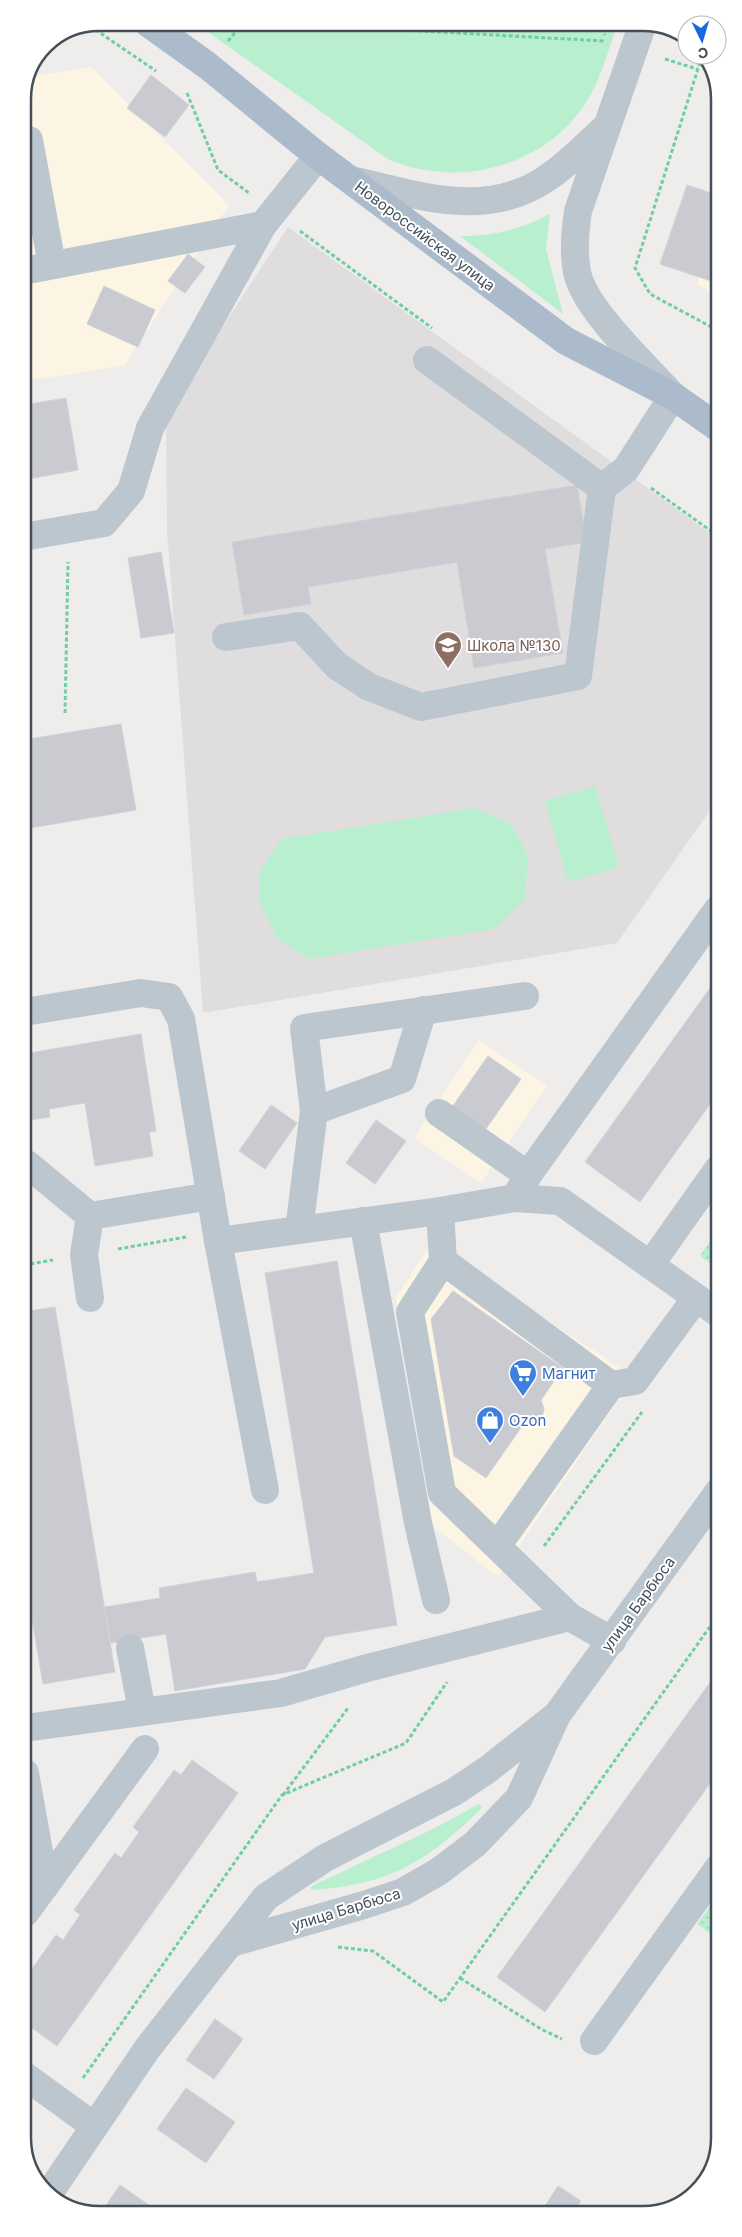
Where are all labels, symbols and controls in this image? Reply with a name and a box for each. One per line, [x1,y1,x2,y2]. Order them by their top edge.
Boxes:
north arrow [677,15,727,65]
text: С [697,45,709,62]
street label: Новороссийская улица [351,177,499,295]
school or university icon: Школа №130 [433,630,463,669]
place label: Школа №130 [467,636,561,655]
supermarket icon: Магнит [508,1358,538,1397]
place label: Магнит [542,1364,595,1383]
shop icon: Ozon [475,1405,505,1444]
place label: Ozon [509,1411,546,1430]
street label: улица Барбюса [597,1553,679,1655]
street label: улица Барбюса [289,1883,403,1935]

